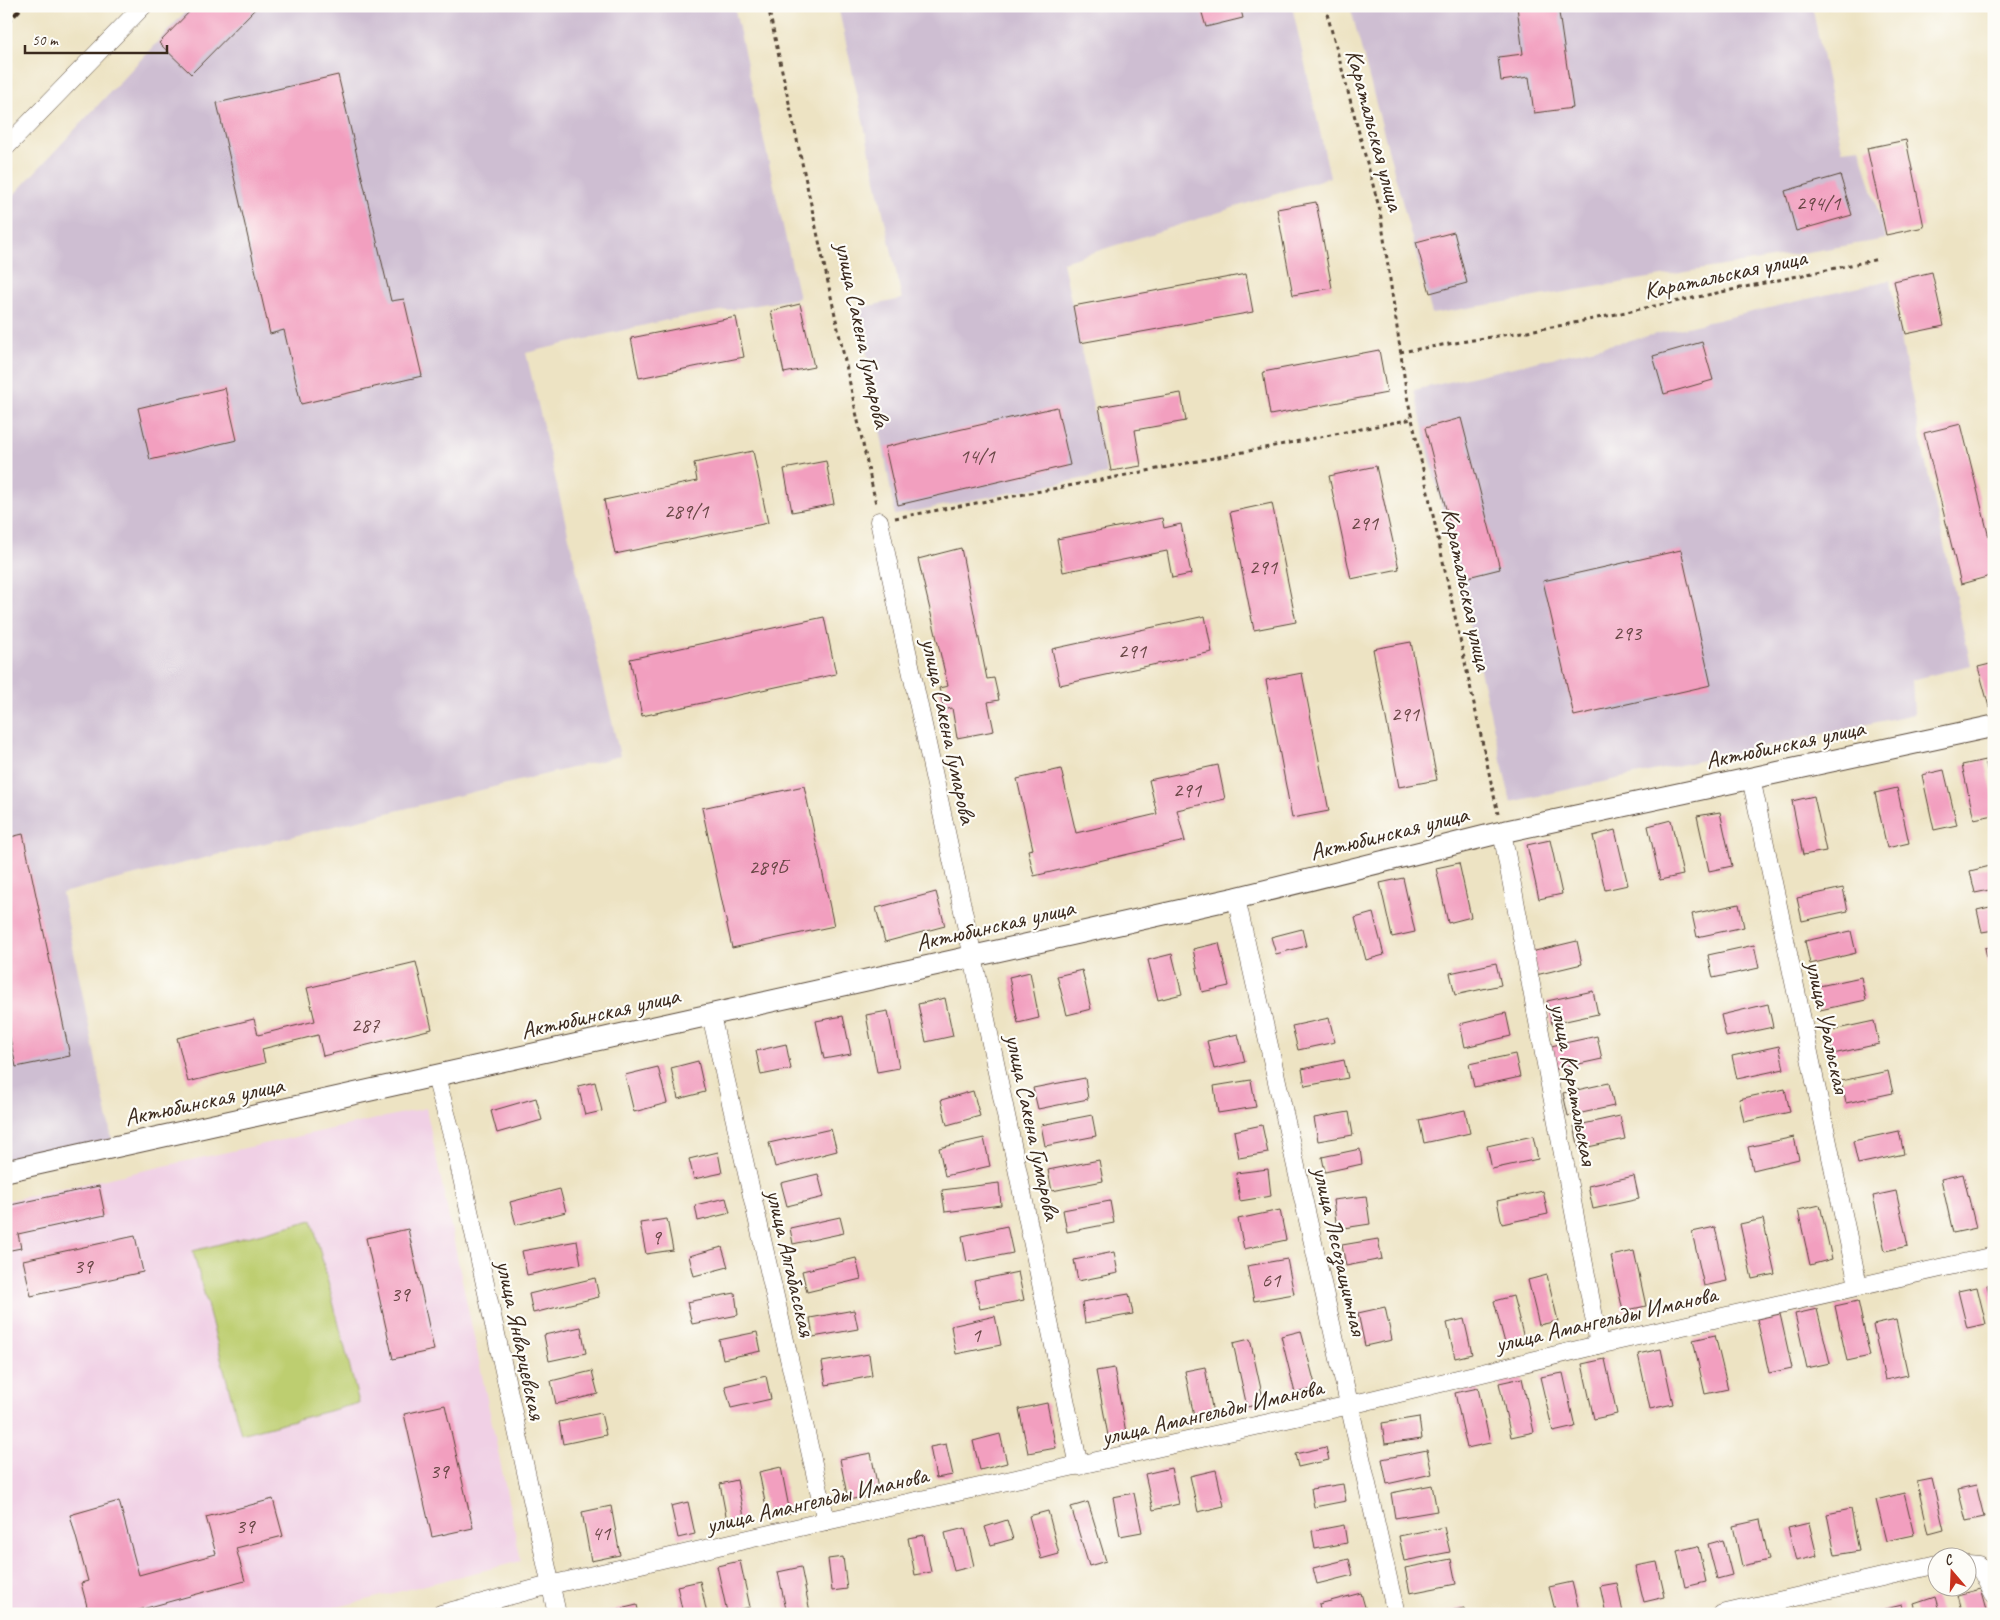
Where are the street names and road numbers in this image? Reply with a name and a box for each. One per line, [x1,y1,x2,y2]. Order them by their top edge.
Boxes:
street label: Каратальская улица [1339,46,1411,215]
street label: улица Сакена Гумарова [828,238,898,432]
street label: Каратальская улица [1641,242,1810,306]
street label: Каратальская улица [1435,505,1499,674]
street label: улица Сакена Гумарова [914,634,984,828]
street label: Актюбинская улица [1703,712,1869,776]
street label: Актюбинская улица [1307,798,1473,867]
street label: Актюбинская улица [913,892,1079,958]
street label: улица Уральская [1799,956,1857,1098]
street label: Актюбинская улица [518,980,684,1046]
street label: улица Каратальская [1543,999,1605,1169]
street label: улица Сакена Гумарова [998,1030,1068,1224]
street label: Актюбинская улица [122,1069,288,1133]
street label: улица Лесозащитная [1305,1162,1374,1340]
street label: улица Алгабасская [759,1185,823,1341]
street label: улица Январцевская [489,1256,553,1424]
street label: улица Амангельды Иманова [1490,1278,1722,1360]
street label: улица Амангельды Иманова [1096,1371,1328,1453]
street label: улица Амангельды Иманова [701,1459,933,1541]

